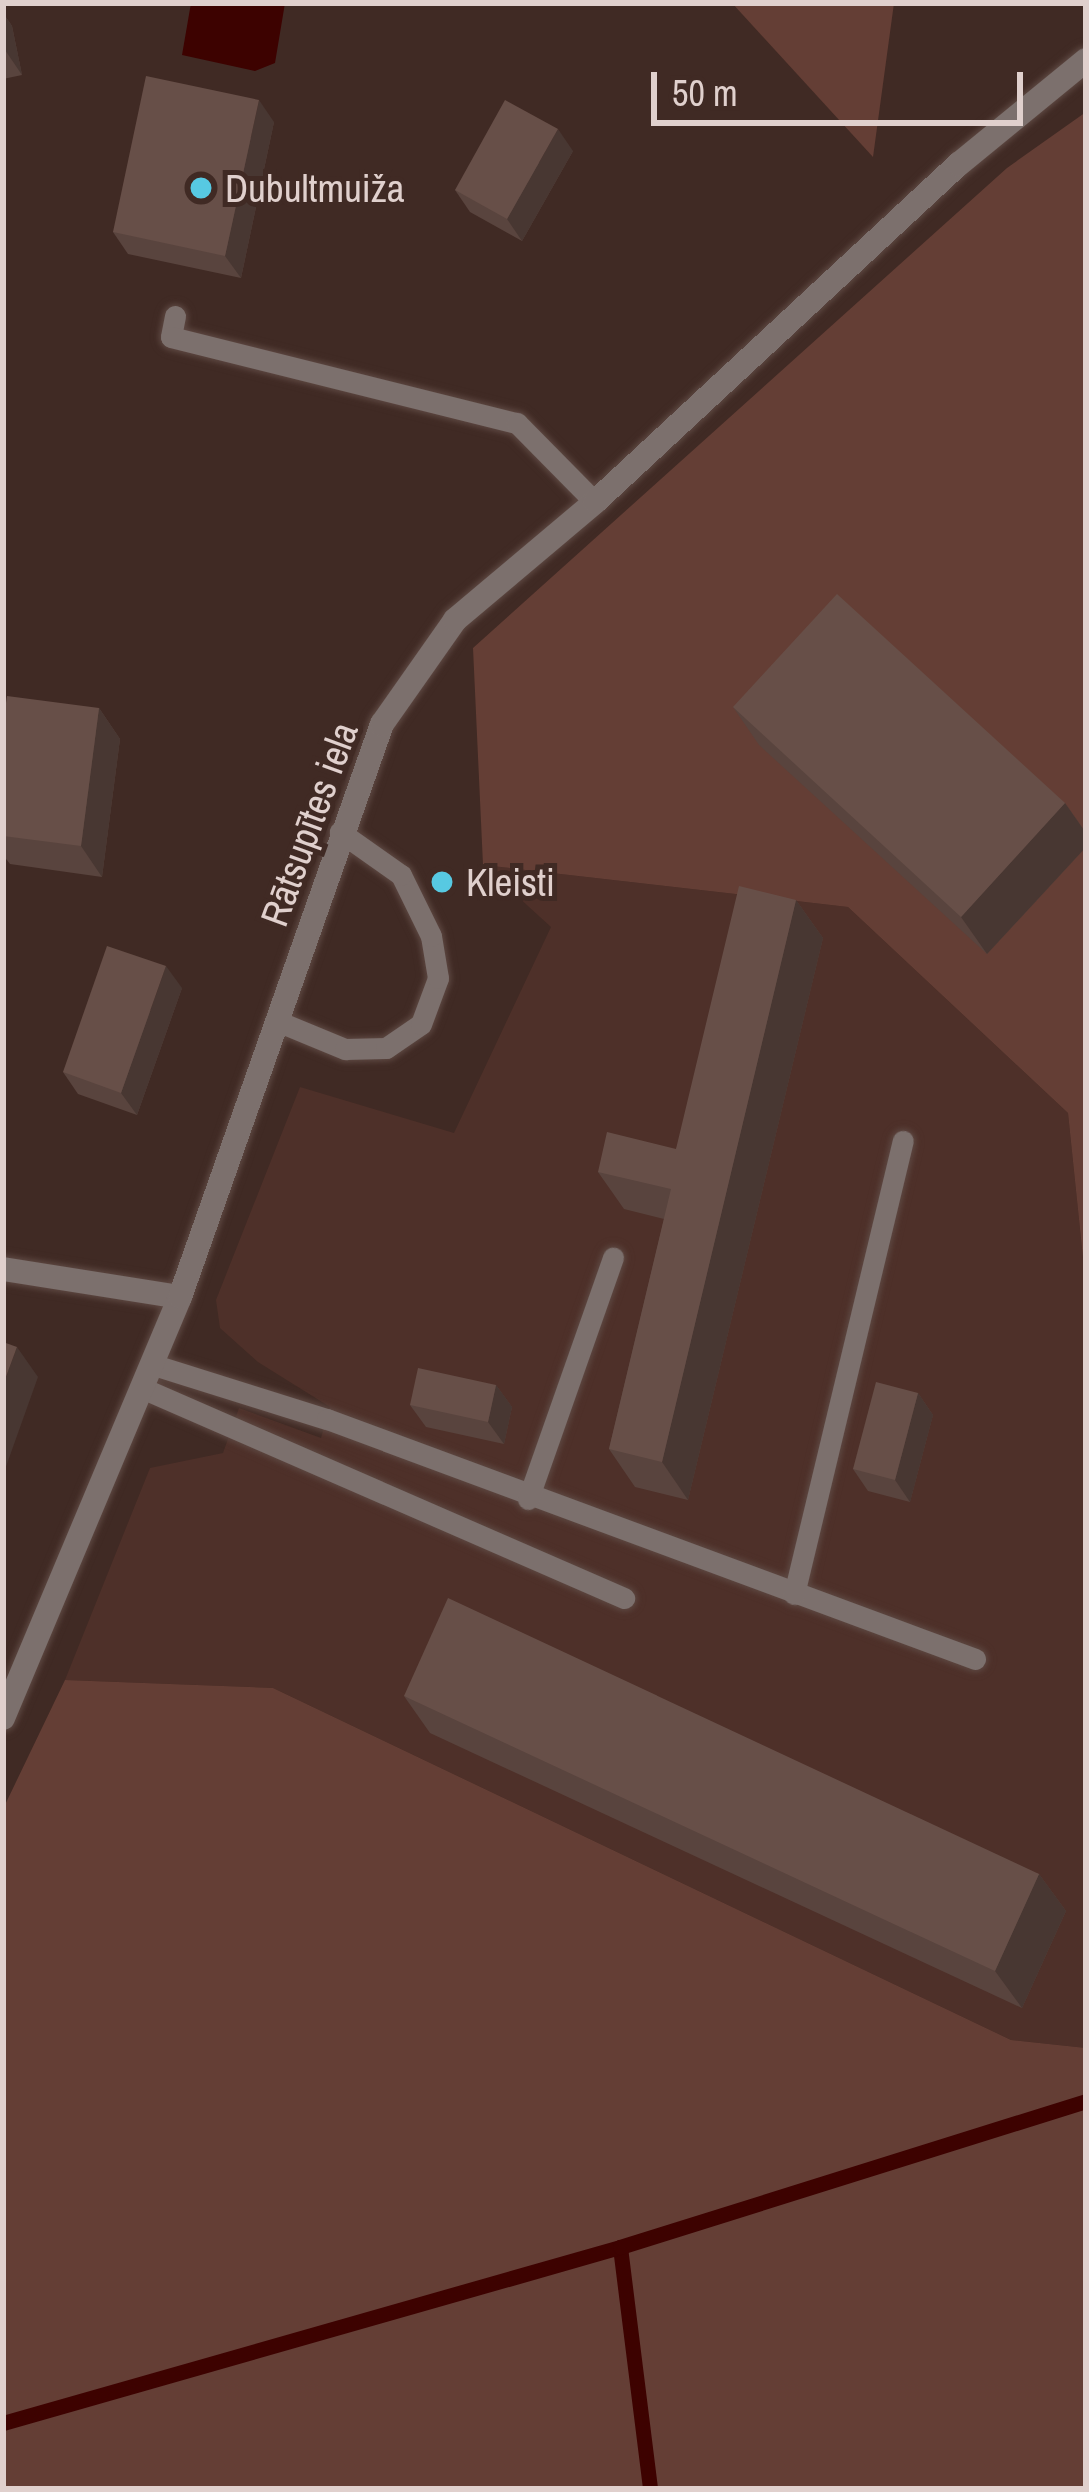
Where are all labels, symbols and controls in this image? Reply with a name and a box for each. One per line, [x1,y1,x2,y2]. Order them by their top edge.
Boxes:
scale bar [657,48,1029,122]
text: 50 m [672,69,738,117]
place label: Dubultmuiža [225,165,405,211]
marker: Dubultmuiža [188,175,214,201]
street label: Rātsupītes iela [251,716,367,932]
place label: Kleisti [466,859,555,905]
marker: Kleisti [429,869,455,895]

